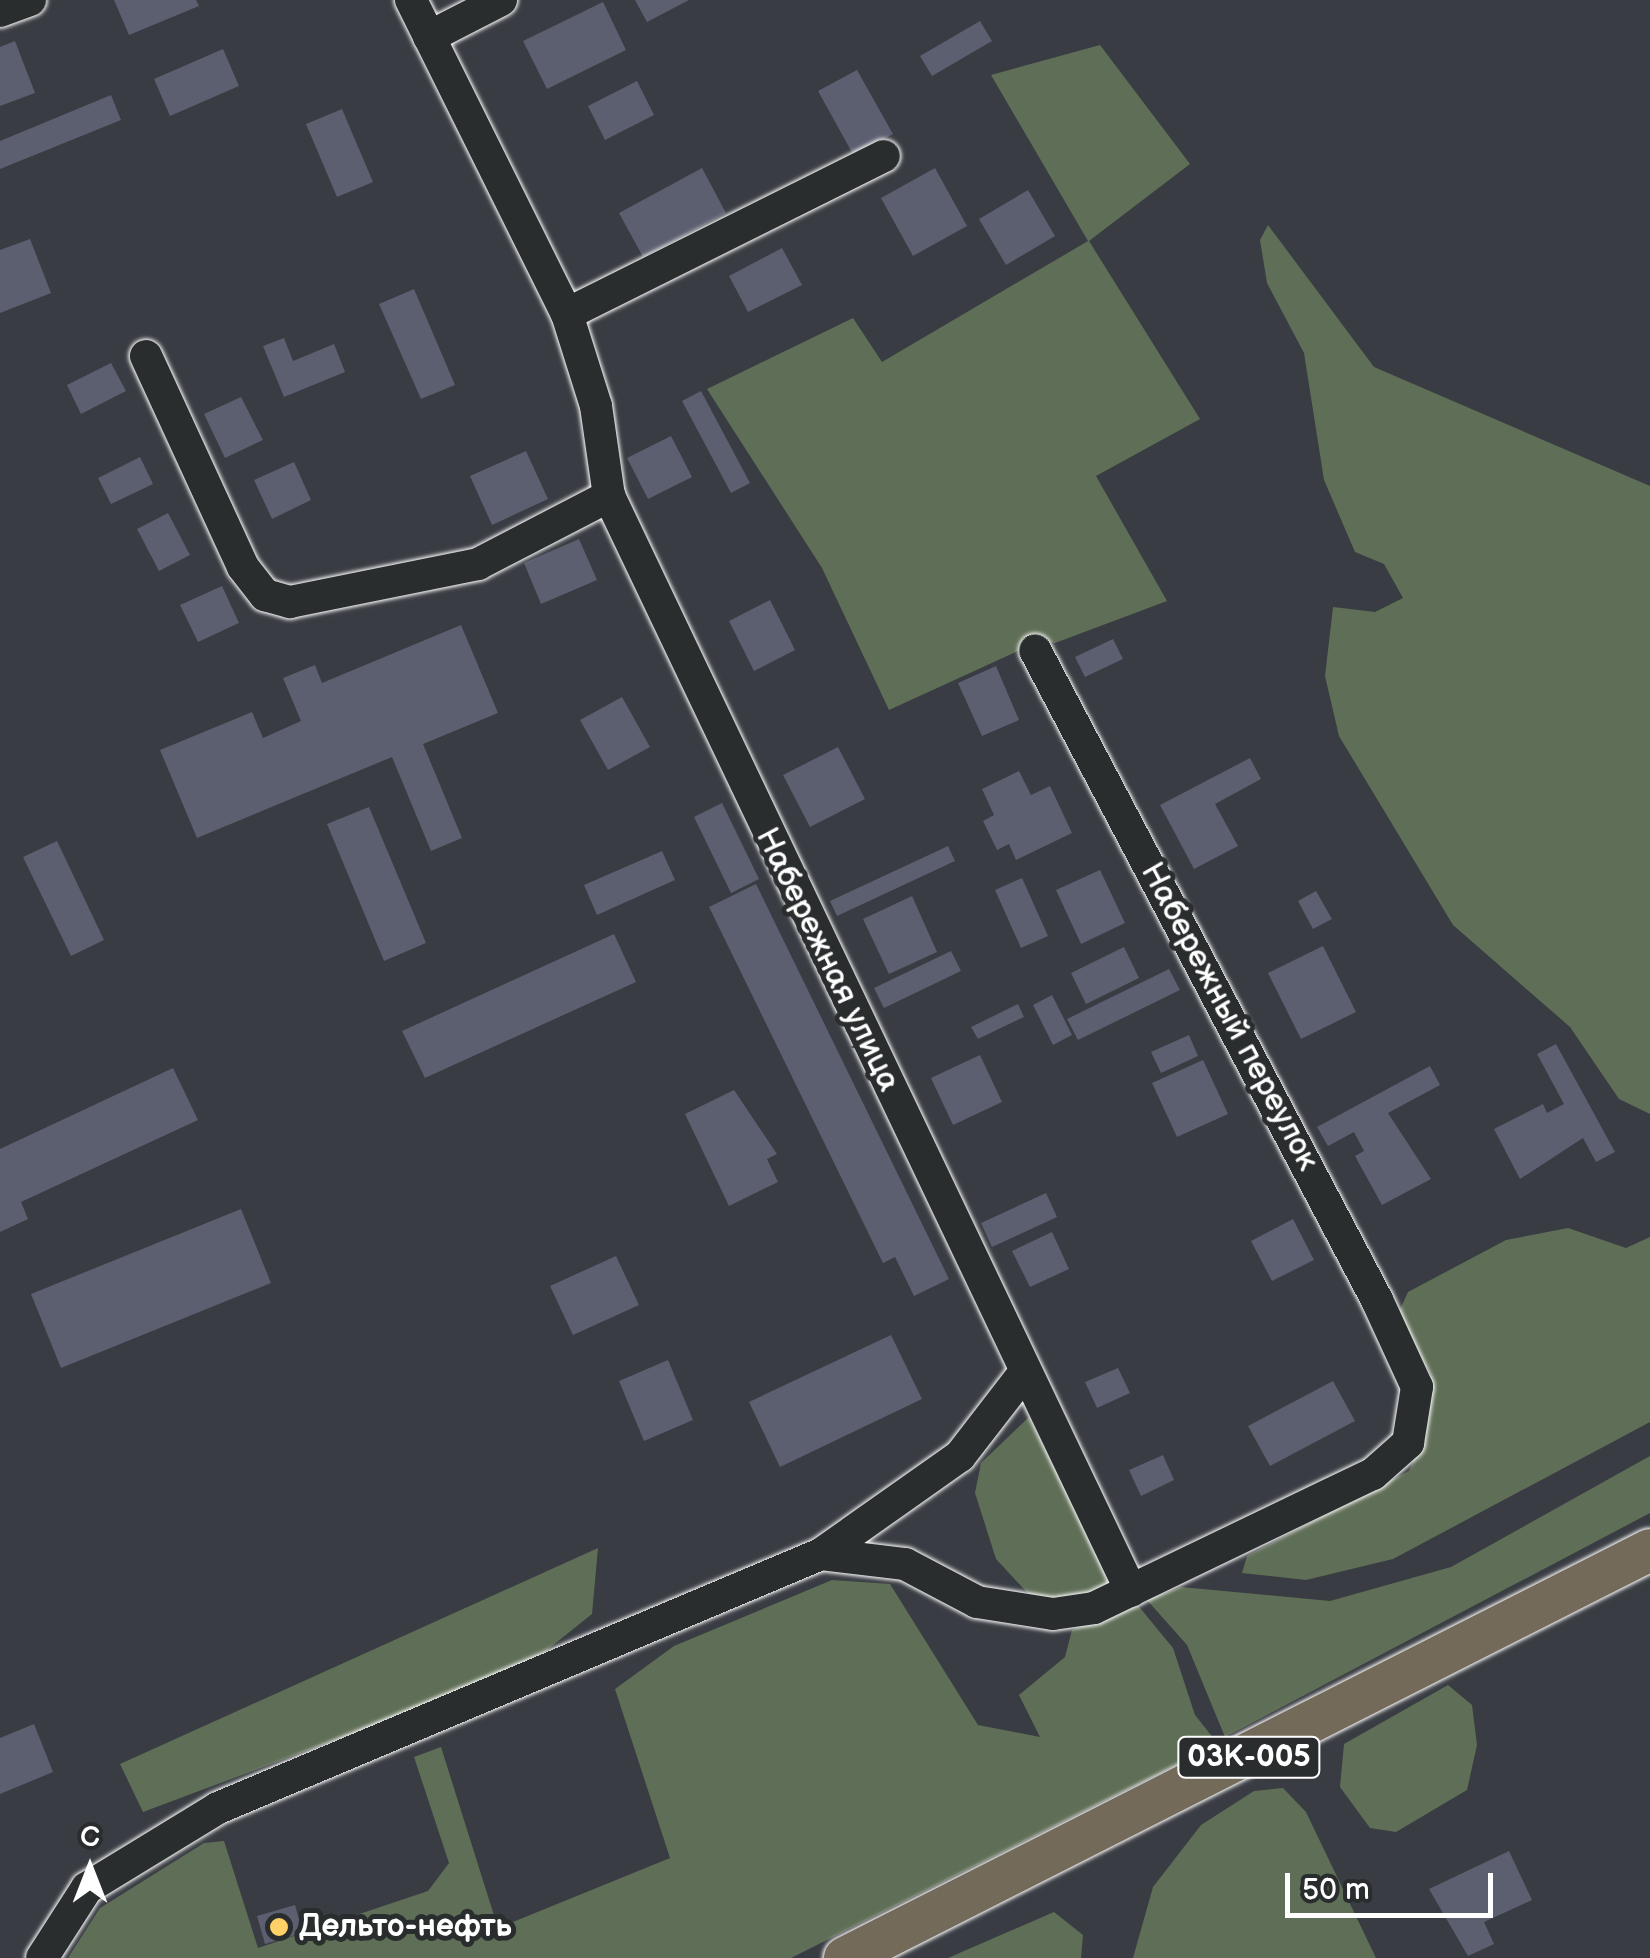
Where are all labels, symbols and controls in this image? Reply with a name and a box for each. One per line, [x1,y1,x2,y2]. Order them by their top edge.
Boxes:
street label: Набережная улица [747,822,907,1098]
street label: Набережный переулок [1132,857,1326,1177]
road number: 03К-005 [1176,1732,1322,1782]
north arrow [40,1818,140,1918]
text: С [80,1821,100,1854]
scale bar [1290,1853,1498,1915]
text: 50 m [1302,1872,1370,1908]
place label: Дельто-нефть [299,1908,512,1946]
marker: Дельто-нефть [268,1916,290,1938]

